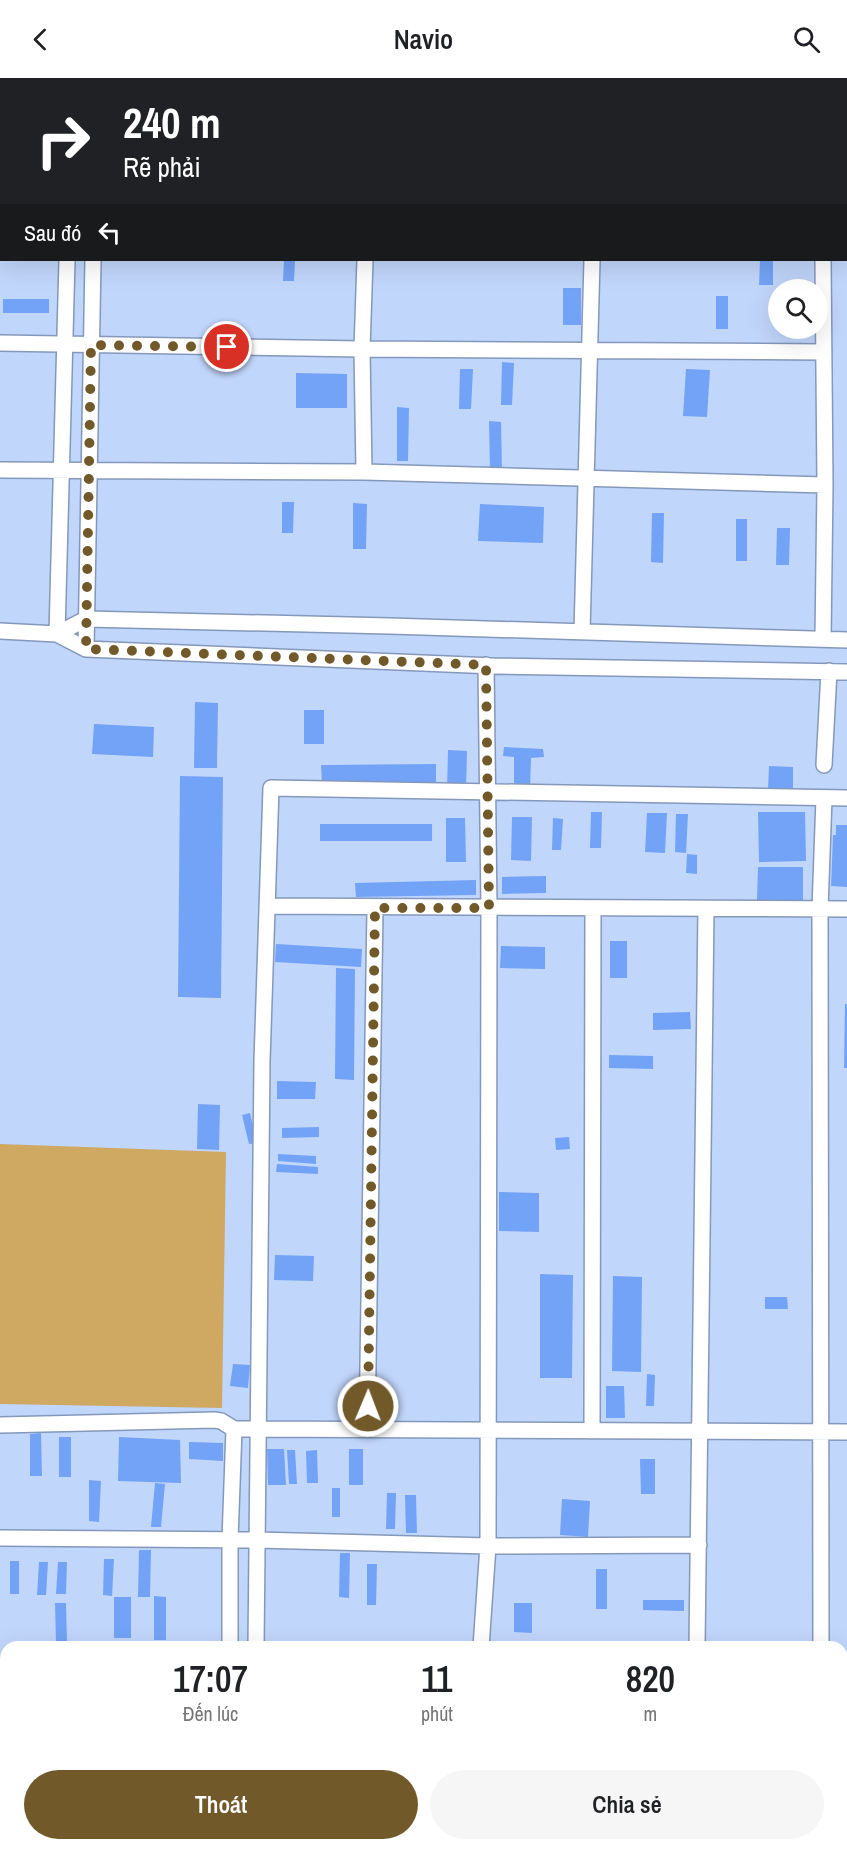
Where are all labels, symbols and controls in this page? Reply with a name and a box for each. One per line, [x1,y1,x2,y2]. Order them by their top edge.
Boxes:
text: Navio [394,21,453,57]
icon: back [24,23,57,56]
icon: search [790,23,823,56]
text: 240 m [123,95,221,151]
icon: right [24,102,102,180]
text: Rẽ phải [123,149,201,185]
icon: left [93,216,126,249]
text: Sau đó [24,218,81,248]
map controls [768,279,828,339]
button: search [768,279,828,339]
pin [201,321,252,372]
icon: arrive [210,330,243,363]
position arrow [336,1374,400,1438]
text: 17:07 [173,1655,248,1703]
text: 11 [421,1655,452,1703]
text: 820 [626,1655,675,1703]
text: Đến lúc [183,1700,238,1727]
text: phút [421,1700,453,1727]
text: m [644,1700,657,1727]
button: Thoát [24,1770,418,1839]
button: Chia sẻ [430,1770,824,1839]

